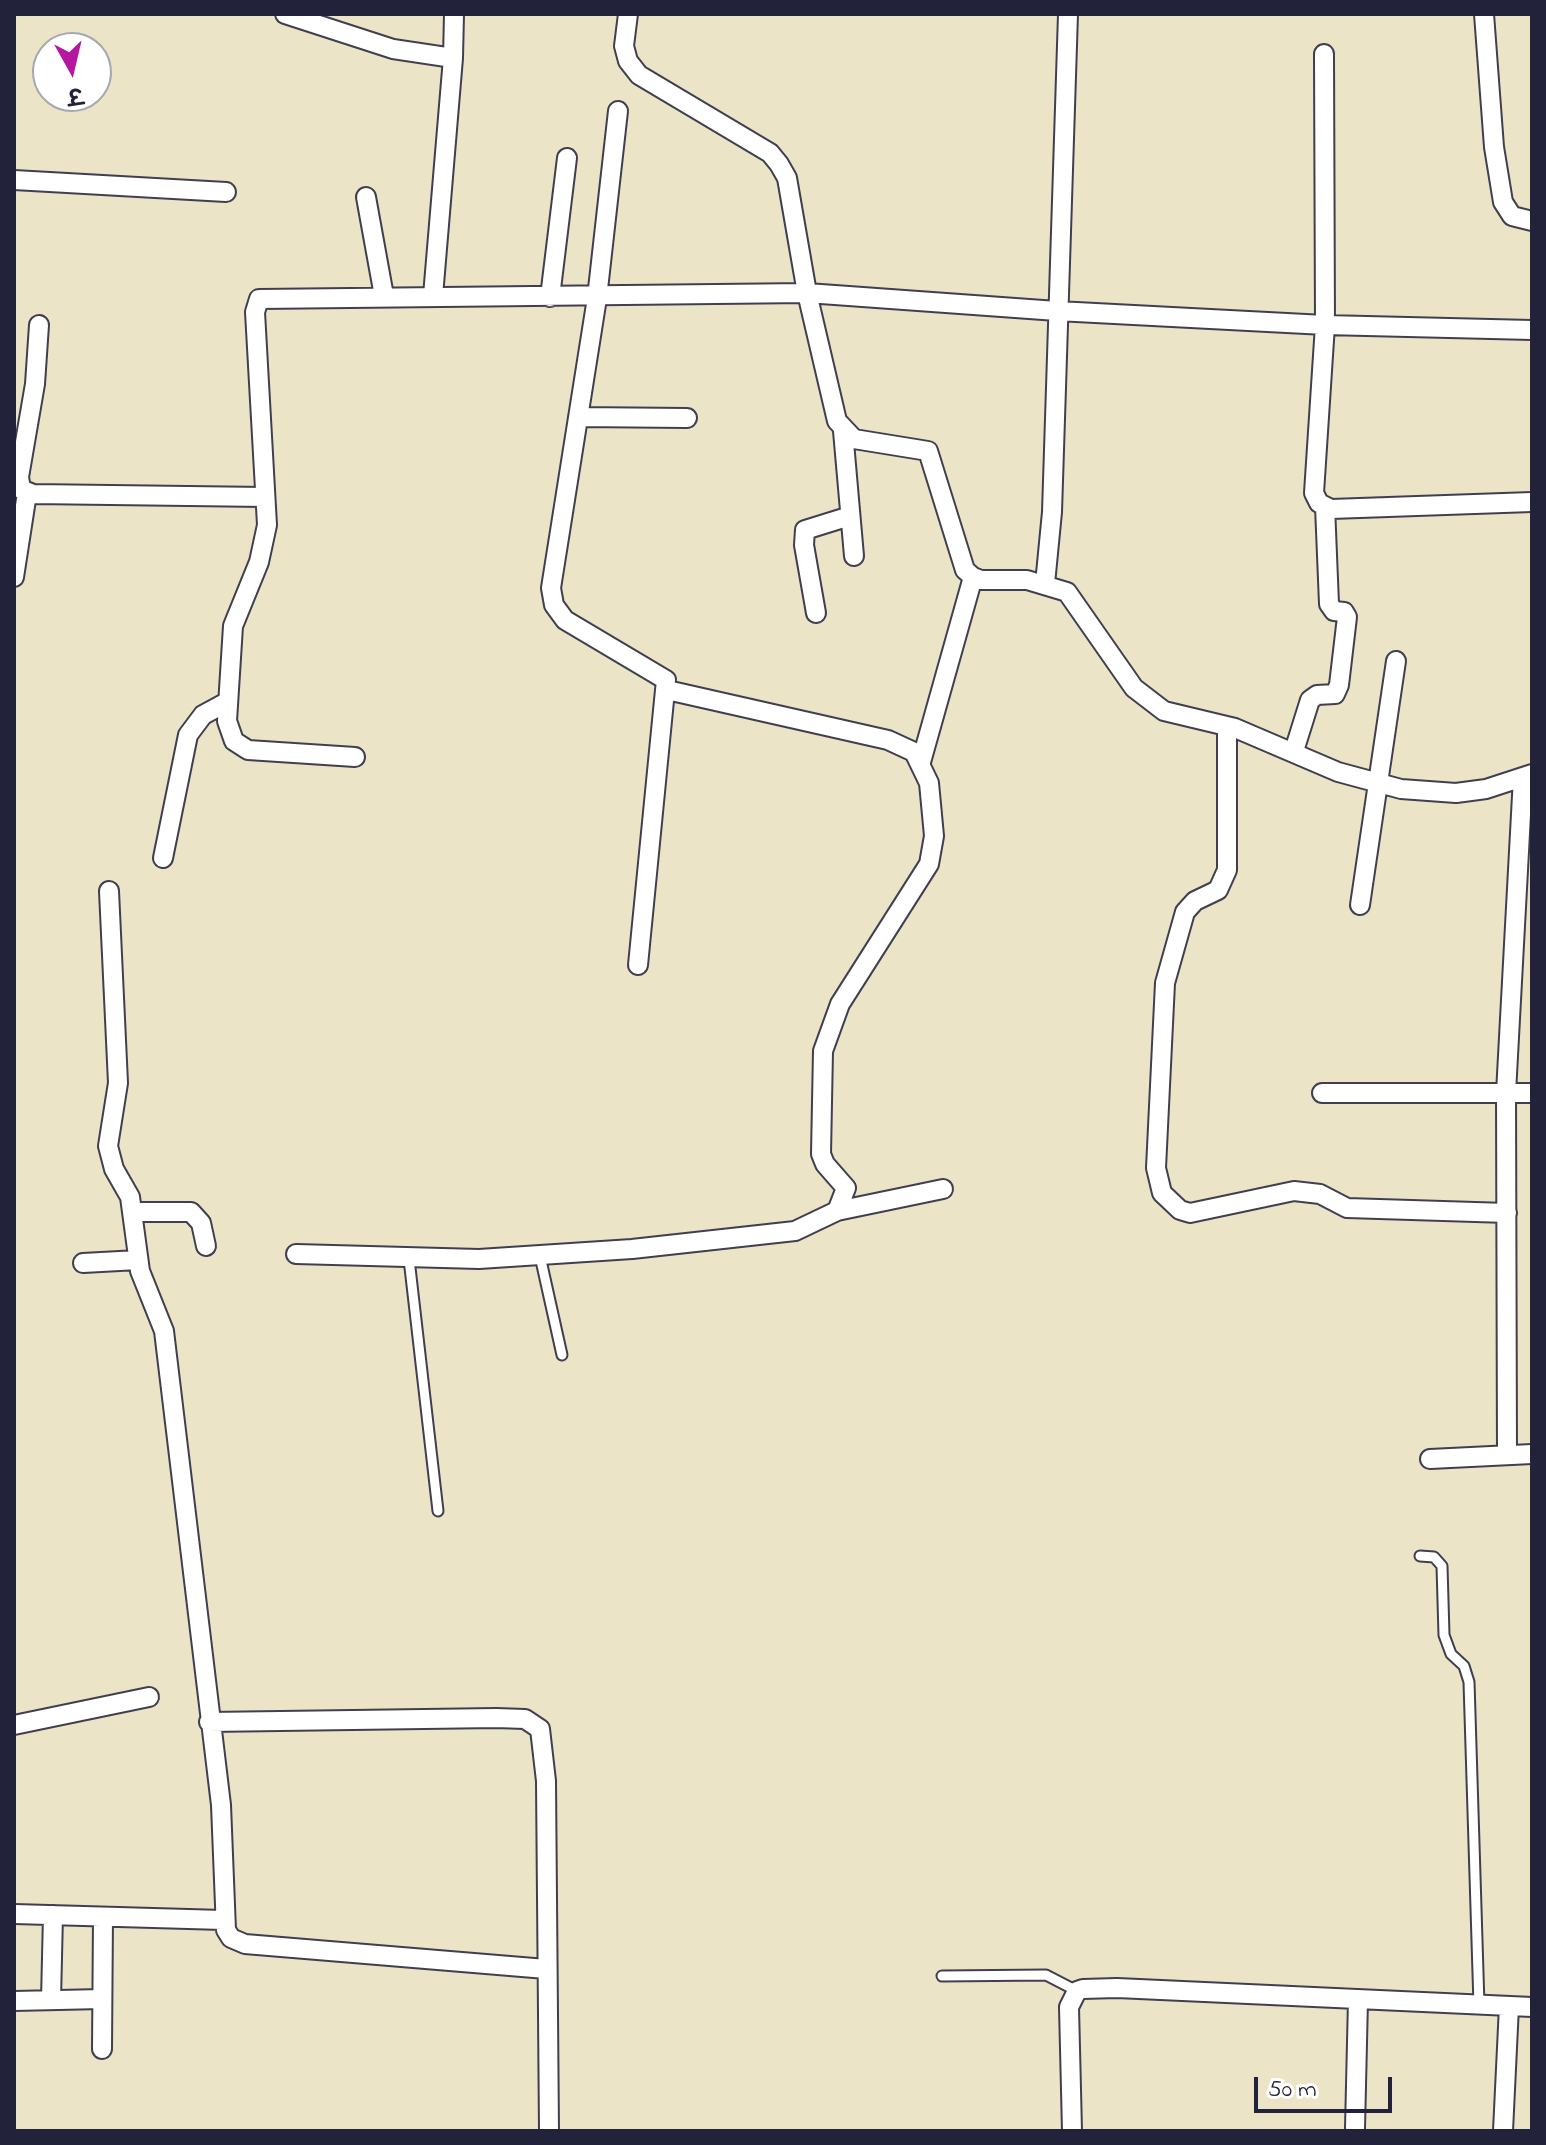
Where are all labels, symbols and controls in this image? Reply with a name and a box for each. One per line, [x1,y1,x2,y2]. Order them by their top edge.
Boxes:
north arrow [32,32,112,112]
text: उ [66,77,85,111]
scale bar [1258,2061,1396,2111]
text: 50 m [1268,2073,1317,2108]

